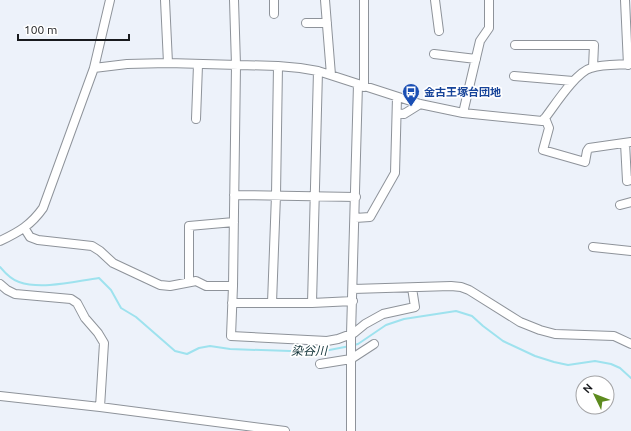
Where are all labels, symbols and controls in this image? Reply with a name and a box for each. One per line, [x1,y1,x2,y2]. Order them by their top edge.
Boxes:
scale bar [18,16,129,42]
text: 100 m [24,23,57,36]
bus stop icon: 金古王塚台団地 [401,82,421,107]
place label: 金古王塚台団地 [424,86,501,98]
water label: 染谷川 [291,344,329,357]
north arrow [575,375,615,415]
text: N [580,381,595,395]

